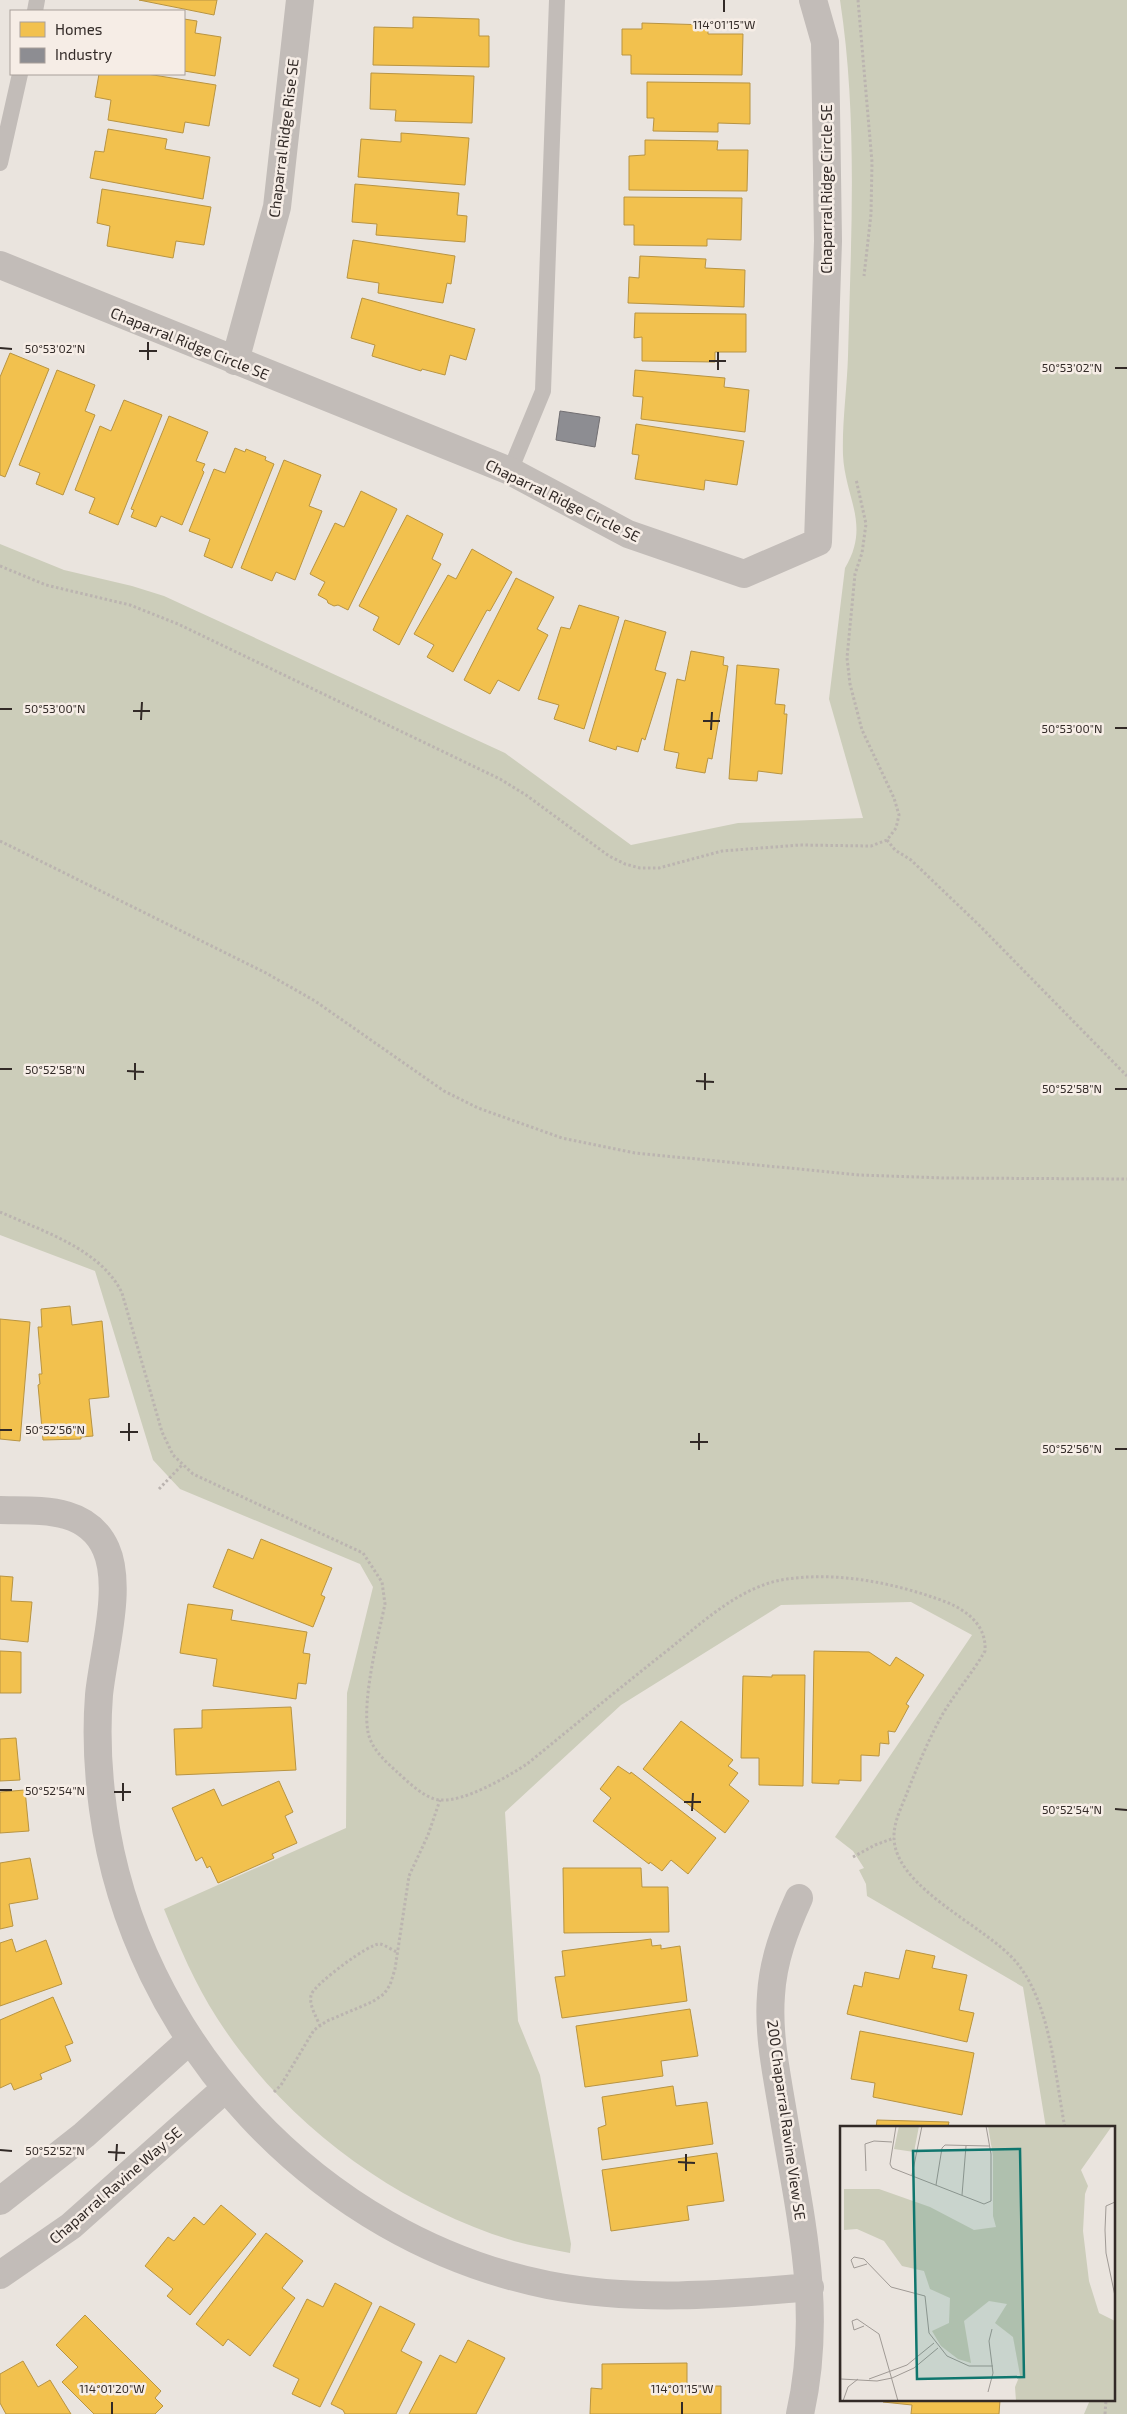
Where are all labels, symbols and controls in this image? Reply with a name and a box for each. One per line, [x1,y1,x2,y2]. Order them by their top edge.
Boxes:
legend [10,10,185,75]
text: 114°01'15"W [693,17,755,31]
text: Homes [55,20,102,38]
text: Industry [55,45,112,63]
street label: Chaparral Ridge Rise SE [264,57,302,219]
street label: Chaparral Ridge Circle SE [817,104,835,274]
street label: Chaparral Ridge Circle SE [108,303,272,383]
text: 50°53'02"N [25,341,85,355]
text: 50°53'02"N [1042,360,1102,374]
street label: Chaparral Ridge Circle SE [483,455,643,545]
text: 50°53'00"N [25,701,85,715]
text: 50°53'00"N [1042,721,1102,735]
text: 50°52'58"N [25,1062,85,1076]
text: 50°52'58"N [1042,1081,1102,1095]
text: 50°52'56"N [25,1422,85,1436]
text: 50°52'56"N [1042,1441,1102,1455]
text: 50°52'54"N [25,1783,85,1797]
text: 50°52'54"N [1042,1802,1102,1816]
street label: 200 Chaparral Ravine View SE [764,2019,810,2221]
street label: Chaparral Ravine Way SE [45,2123,185,2247]
inset map [840,2126,1114,2402]
text: 50°52'52"N [25,2143,85,2157]
text: 114°01'20"W [79,2381,145,2395]
text: 114°01'15"W [651,2381,713,2395]

